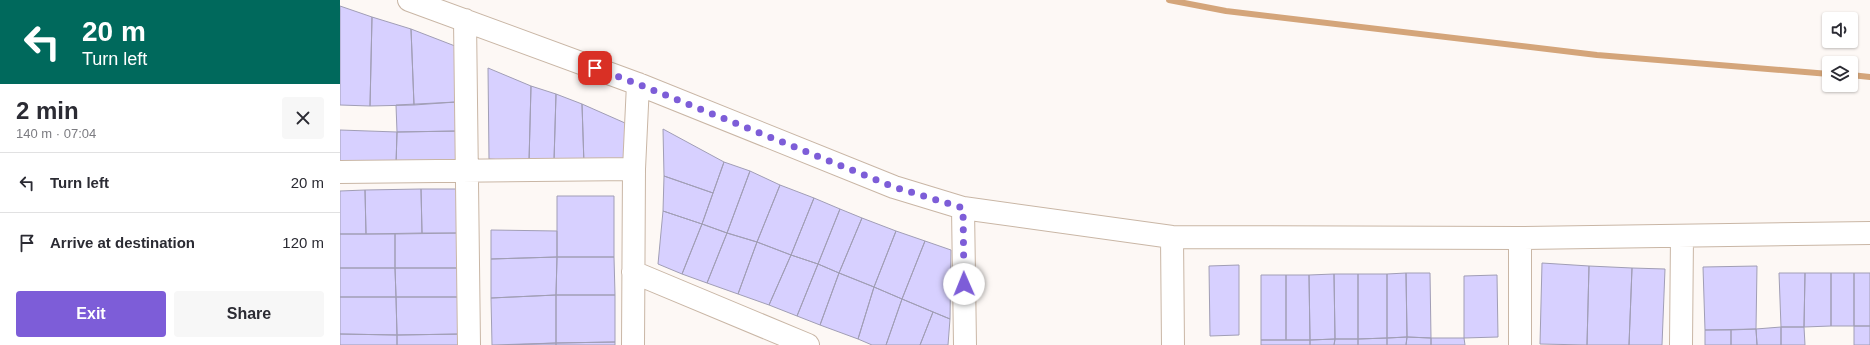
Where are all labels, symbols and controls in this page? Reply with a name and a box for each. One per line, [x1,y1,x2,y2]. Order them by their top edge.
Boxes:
map controls [1822,12,1858,92]
button: sound [1822,12,1858,48]
icon: left [16,16,68,68]
text: 20 m [82,16,146,47]
text: Turn left [82,49,147,69]
pin [578,51,612,85]
button: layers [1822,56,1858,92]
icon: arrive [584,57,606,79]
text: 2 min [16,97,79,124]
button: close [282,97,324,139]
text: 140 m · 07:04 [16,126,96,141]
icon: left [16,172,38,194]
text: Turn left [50,174,109,191]
text: 20 m [291,174,324,191]
icon: arrive [16,232,38,254]
text: Arrive at destination [50,234,195,251]
text: 120 m [282,234,324,251]
position arrow [943,263,985,305]
button: Exit [16,291,166,337]
button: Share [174,291,324,337]

